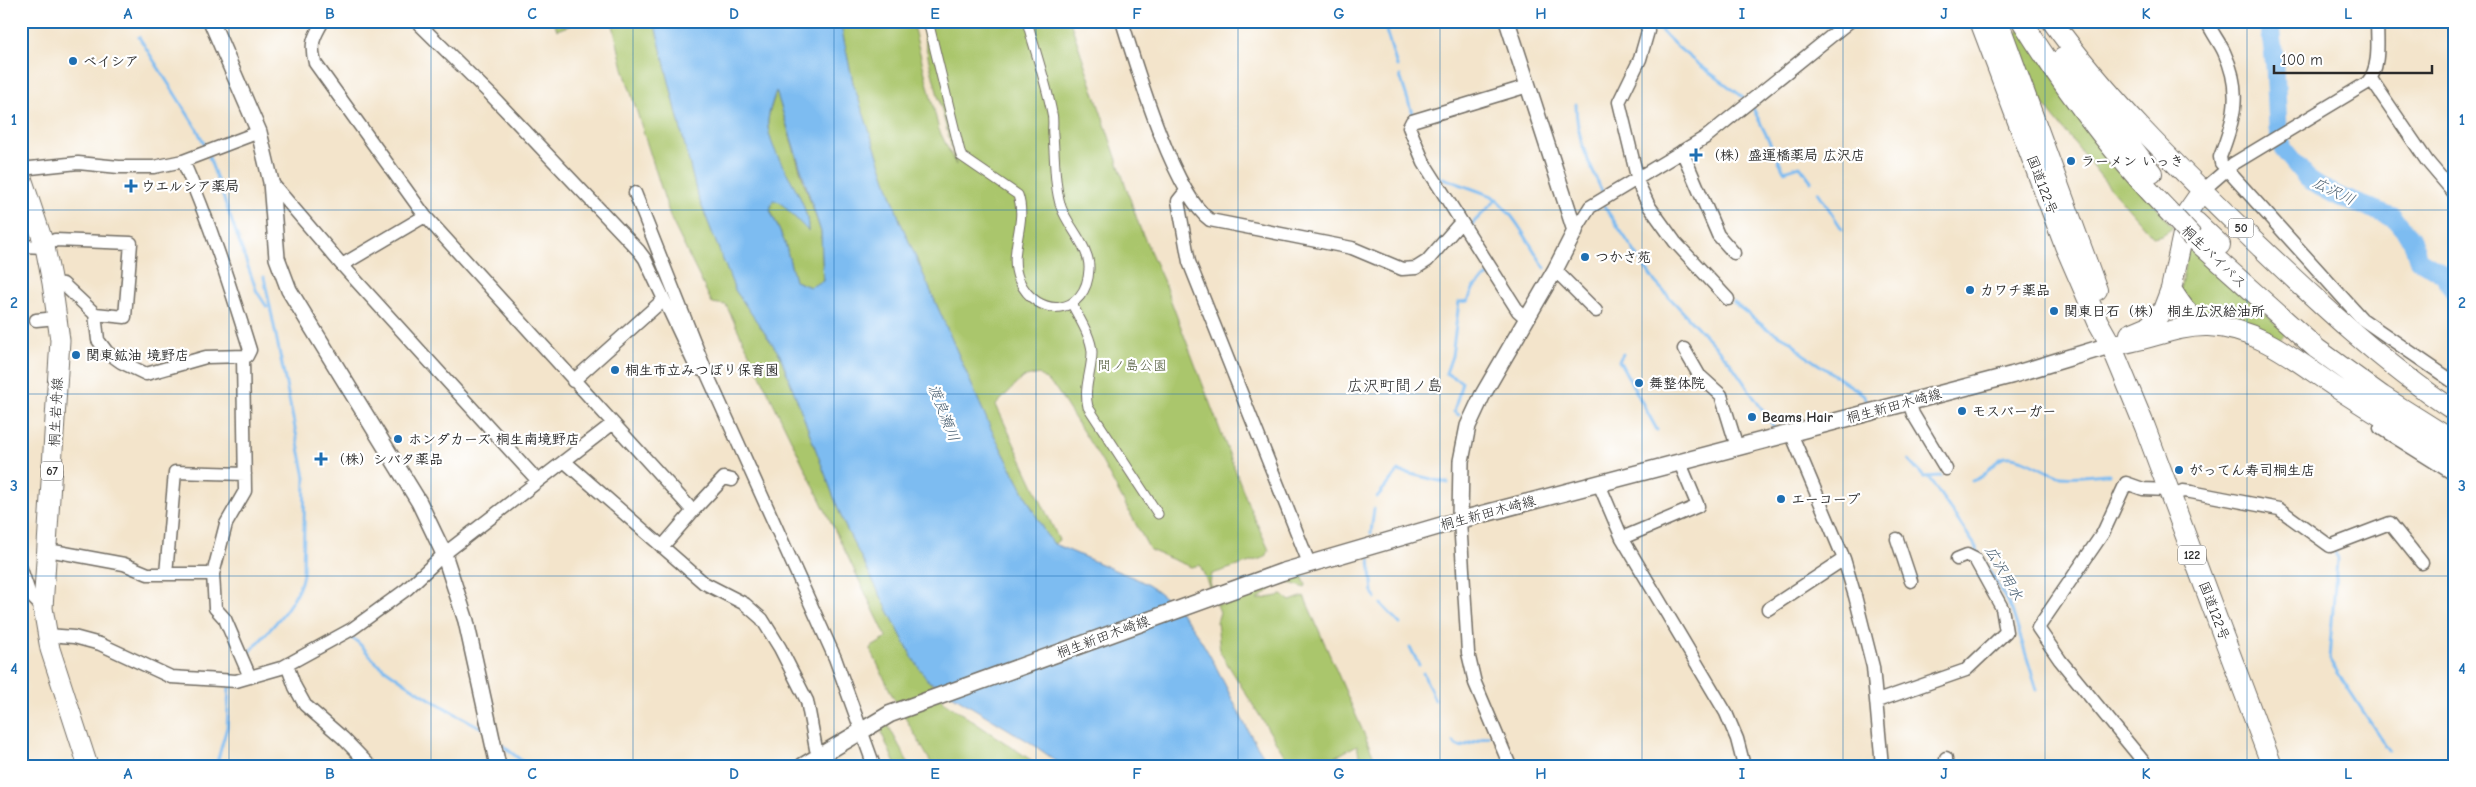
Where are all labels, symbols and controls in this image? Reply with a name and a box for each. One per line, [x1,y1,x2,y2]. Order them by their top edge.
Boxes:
text: A [124,5,133,23]
text: B [325,5,335,23]
text: C [527,5,537,23]
text: D [729,5,739,23]
text: E [930,5,940,23]
text: F [1132,5,1142,23]
text: G [1333,5,1345,23]
text: H [1535,5,1547,23]
text: I [1739,5,1745,23]
text: J [1940,5,1948,23]
text: K [2141,5,2151,23]
text: L [2344,5,2352,23]
scale bar [2274,42,2431,74]
text: 100 m [2281,51,2323,69]
place label: ベイシア [83,53,139,70]
marker: ベイシア [67,55,79,67]
text: 1 [11,111,17,129]
text: 1 [2459,111,2465,129]
place label: （株）盛運橋薬局 広沢店 [1706,147,1865,164]
marker: （株）盛運橋薬局 広沢店 [1690,149,1702,161]
street label: 国道122号 [2023,153,2061,217]
place label: ラーメン いっき [2081,153,2184,170]
marker: ラーメン いっき [2065,155,2077,167]
water label: 広沢川 [2310,173,2358,209]
place label: ウエルシア薬局 [141,178,239,195]
marker: ウエルシア薬局 [125,180,137,192]
road number: 50 [2228,218,2254,238]
street label: 桐生バイパス [2178,222,2250,292]
place label: つかさ苑 [1595,249,1651,266]
marker: つかさ苑 [1579,251,1591,263]
place label: カワチ薬品 [1980,282,2050,299]
marker: カワチ薬品 [1964,284,1976,296]
text: 2 [10,294,18,312]
text: 2 [2458,294,2466,312]
place label: 関東日石（株） 桐生広沢給油所 [2064,303,2265,320]
marker: 関東日石（株） 桐生広沢給油所 [2048,305,2060,317]
place label: 関東鉱油 境野店 [86,347,189,364]
marker: 関東鉱油 境野店 [70,349,82,361]
park label: 間ノ島公園 [1097,357,1167,374]
place label: 桐生市立みつぼり保育園 [625,362,779,379]
marker: 桐生市立みつぼり保育園 [609,364,621,376]
place label: 舞整体院 [1649,375,1705,392]
street label: 桐生岩舟線 [46,377,66,447]
district label: 広沢町間ノ島 [1347,377,1443,395]
marker: 舞整体院 [1633,377,1645,389]
water label: 渡良瀬川 [925,382,963,444]
street label: 桐生新田木崎線 [1844,385,1944,427]
place label: モスバーガー [1972,403,2056,420]
marker: モスバーガー [1956,405,1968,417]
place label: Beams Hair [1762,409,1833,426]
marker: Beams Hair [1746,411,1758,423]
place label: ホンダカーズ 桐生南境野店 [408,431,580,448]
marker: ホンダカーズ 桐生南境野店 [392,433,404,445]
place label: （株）シバタ薬品 [331,451,443,468]
marker: （株）シバタ薬品 [315,453,327,465]
road number: 67 [41,462,63,481]
place label: がってん寿司桐生店 [2189,462,2315,479]
marker: がってん寿司桐生店 [2173,464,2185,476]
text: 3 [10,477,18,495]
text: 3 [2458,477,2466,495]
place label: エーコープ [1791,491,1860,508]
street label: 桐生新田木崎線 [1438,492,1538,534]
marker: エーコープ [1775,493,1787,505]
water label: 広沢用水 [1981,543,2027,603]
road number: 122 [2178,546,2206,564]
street label: 国道122号 [2195,579,2233,643]
street label: 桐生新田木崎線 [1054,612,1152,662]
text: 4 [10,660,18,678]
text: 4 [2458,660,2466,678]
text: A [124,765,133,783]
text: B [325,765,335,783]
text: C [527,765,537,783]
text: D [729,765,739,783]
text: E [930,765,940,783]
text: F [1132,765,1142,783]
text: G [1333,765,1345,783]
text: H [1535,765,1547,783]
text: I [1739,765,1745,783]
text: J [1940,765,1948,783]
text: K [2141,765,2151,783]
text: L [2344,765,2352,783]

